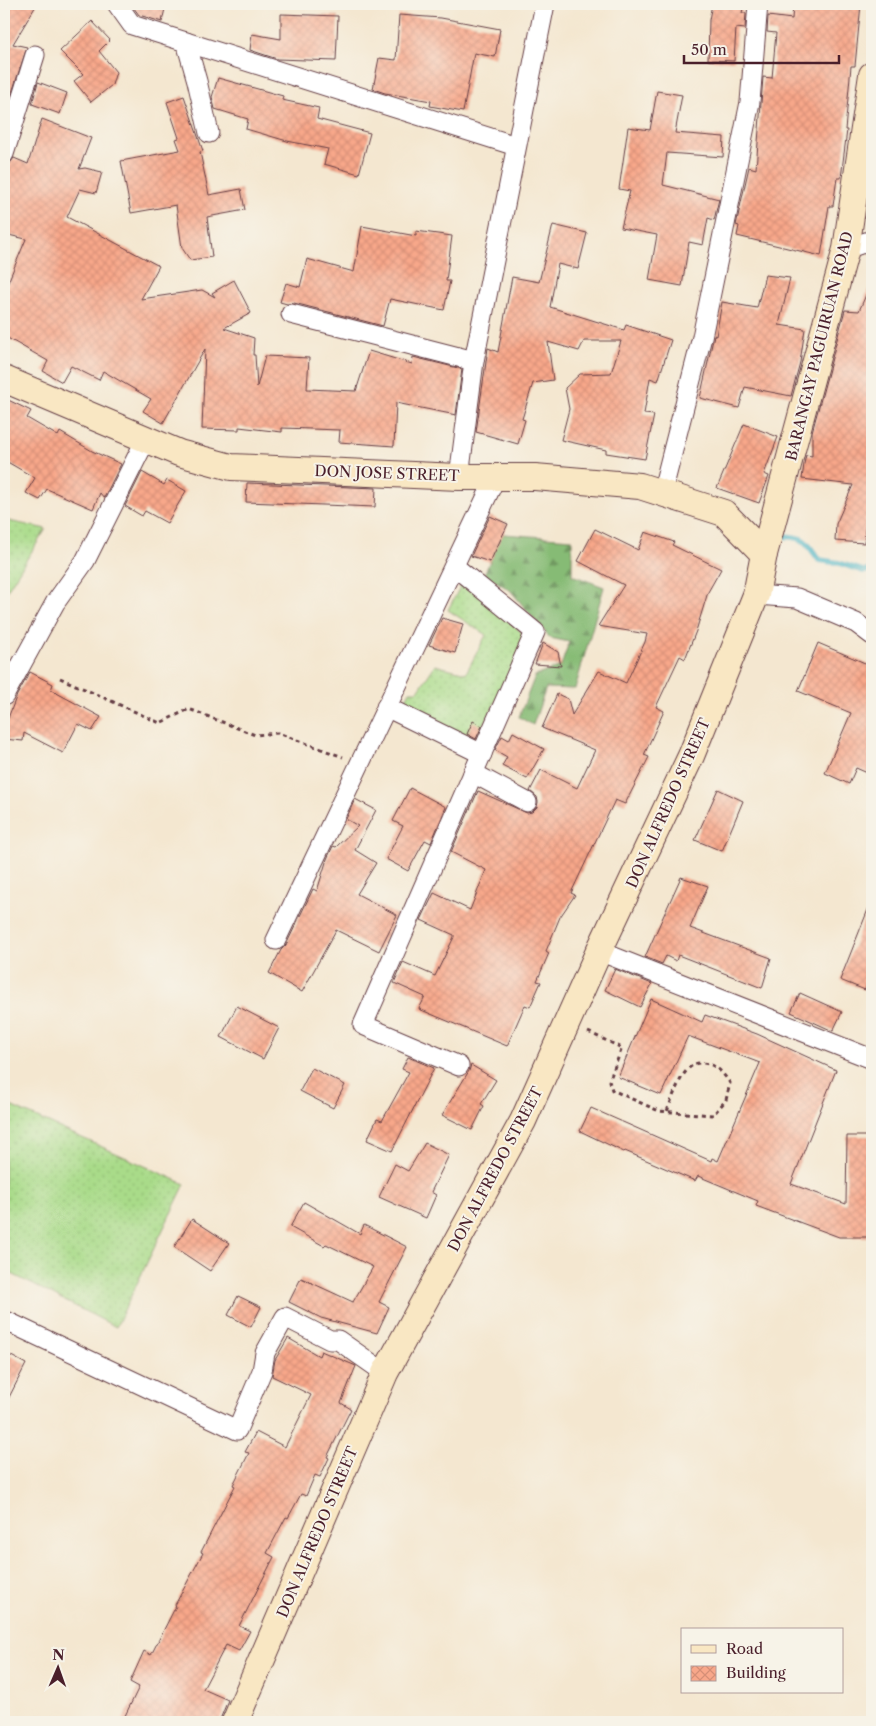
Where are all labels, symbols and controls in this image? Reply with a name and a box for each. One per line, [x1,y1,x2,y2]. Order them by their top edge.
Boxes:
scale bar [684,32,838,64]
text: 50 m [691,40,727,59]
street label: BARANGAY PAGUIRUAN ROAD [781,229,857,463]
street label: DON JOSE STREET [314,461,461,485]
street label: DON ALFREDO STREET [622,714,714,891]
street label: DON ALFREDO STREET [443,1083,547,1255]
street label: DON ALFREDO STREET [272,1443,362,1620]
legend [681,1628,844,1694]
text: Road [726,1639,763,1658]
north arrow [32,1644,82,1694]
text: N [52,1646,65,1664]
text: Building [726,1663,786,1682]

